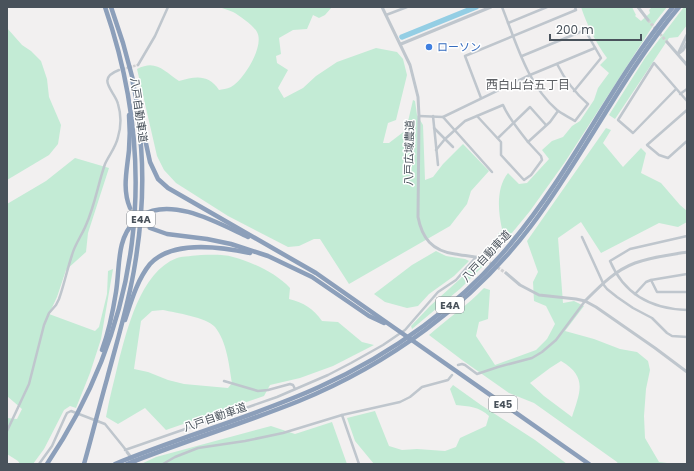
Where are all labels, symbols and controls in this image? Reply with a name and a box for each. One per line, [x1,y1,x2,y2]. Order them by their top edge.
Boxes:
scale bar [550,16,641,42]
text: 200 m [556,21,594,38]
place label: ローソン [437,39,481,55]
marker: ローソン [424,42,434,52]
street label: 八戸自動車道 [126,76,152,144]
district label: 西白山台五丁目 [486,76,570,93]
street label: 八戸広域農道 [400,120,418,186]
road number: E4A [127,211,155,227]
street label: 八戸自動車道 [458,226,514,286]
road number: E4A [436,297,464,313]
road number: E45 [489,396,517,412]
street label: 八戸自動車道 [181,399,249,435]

